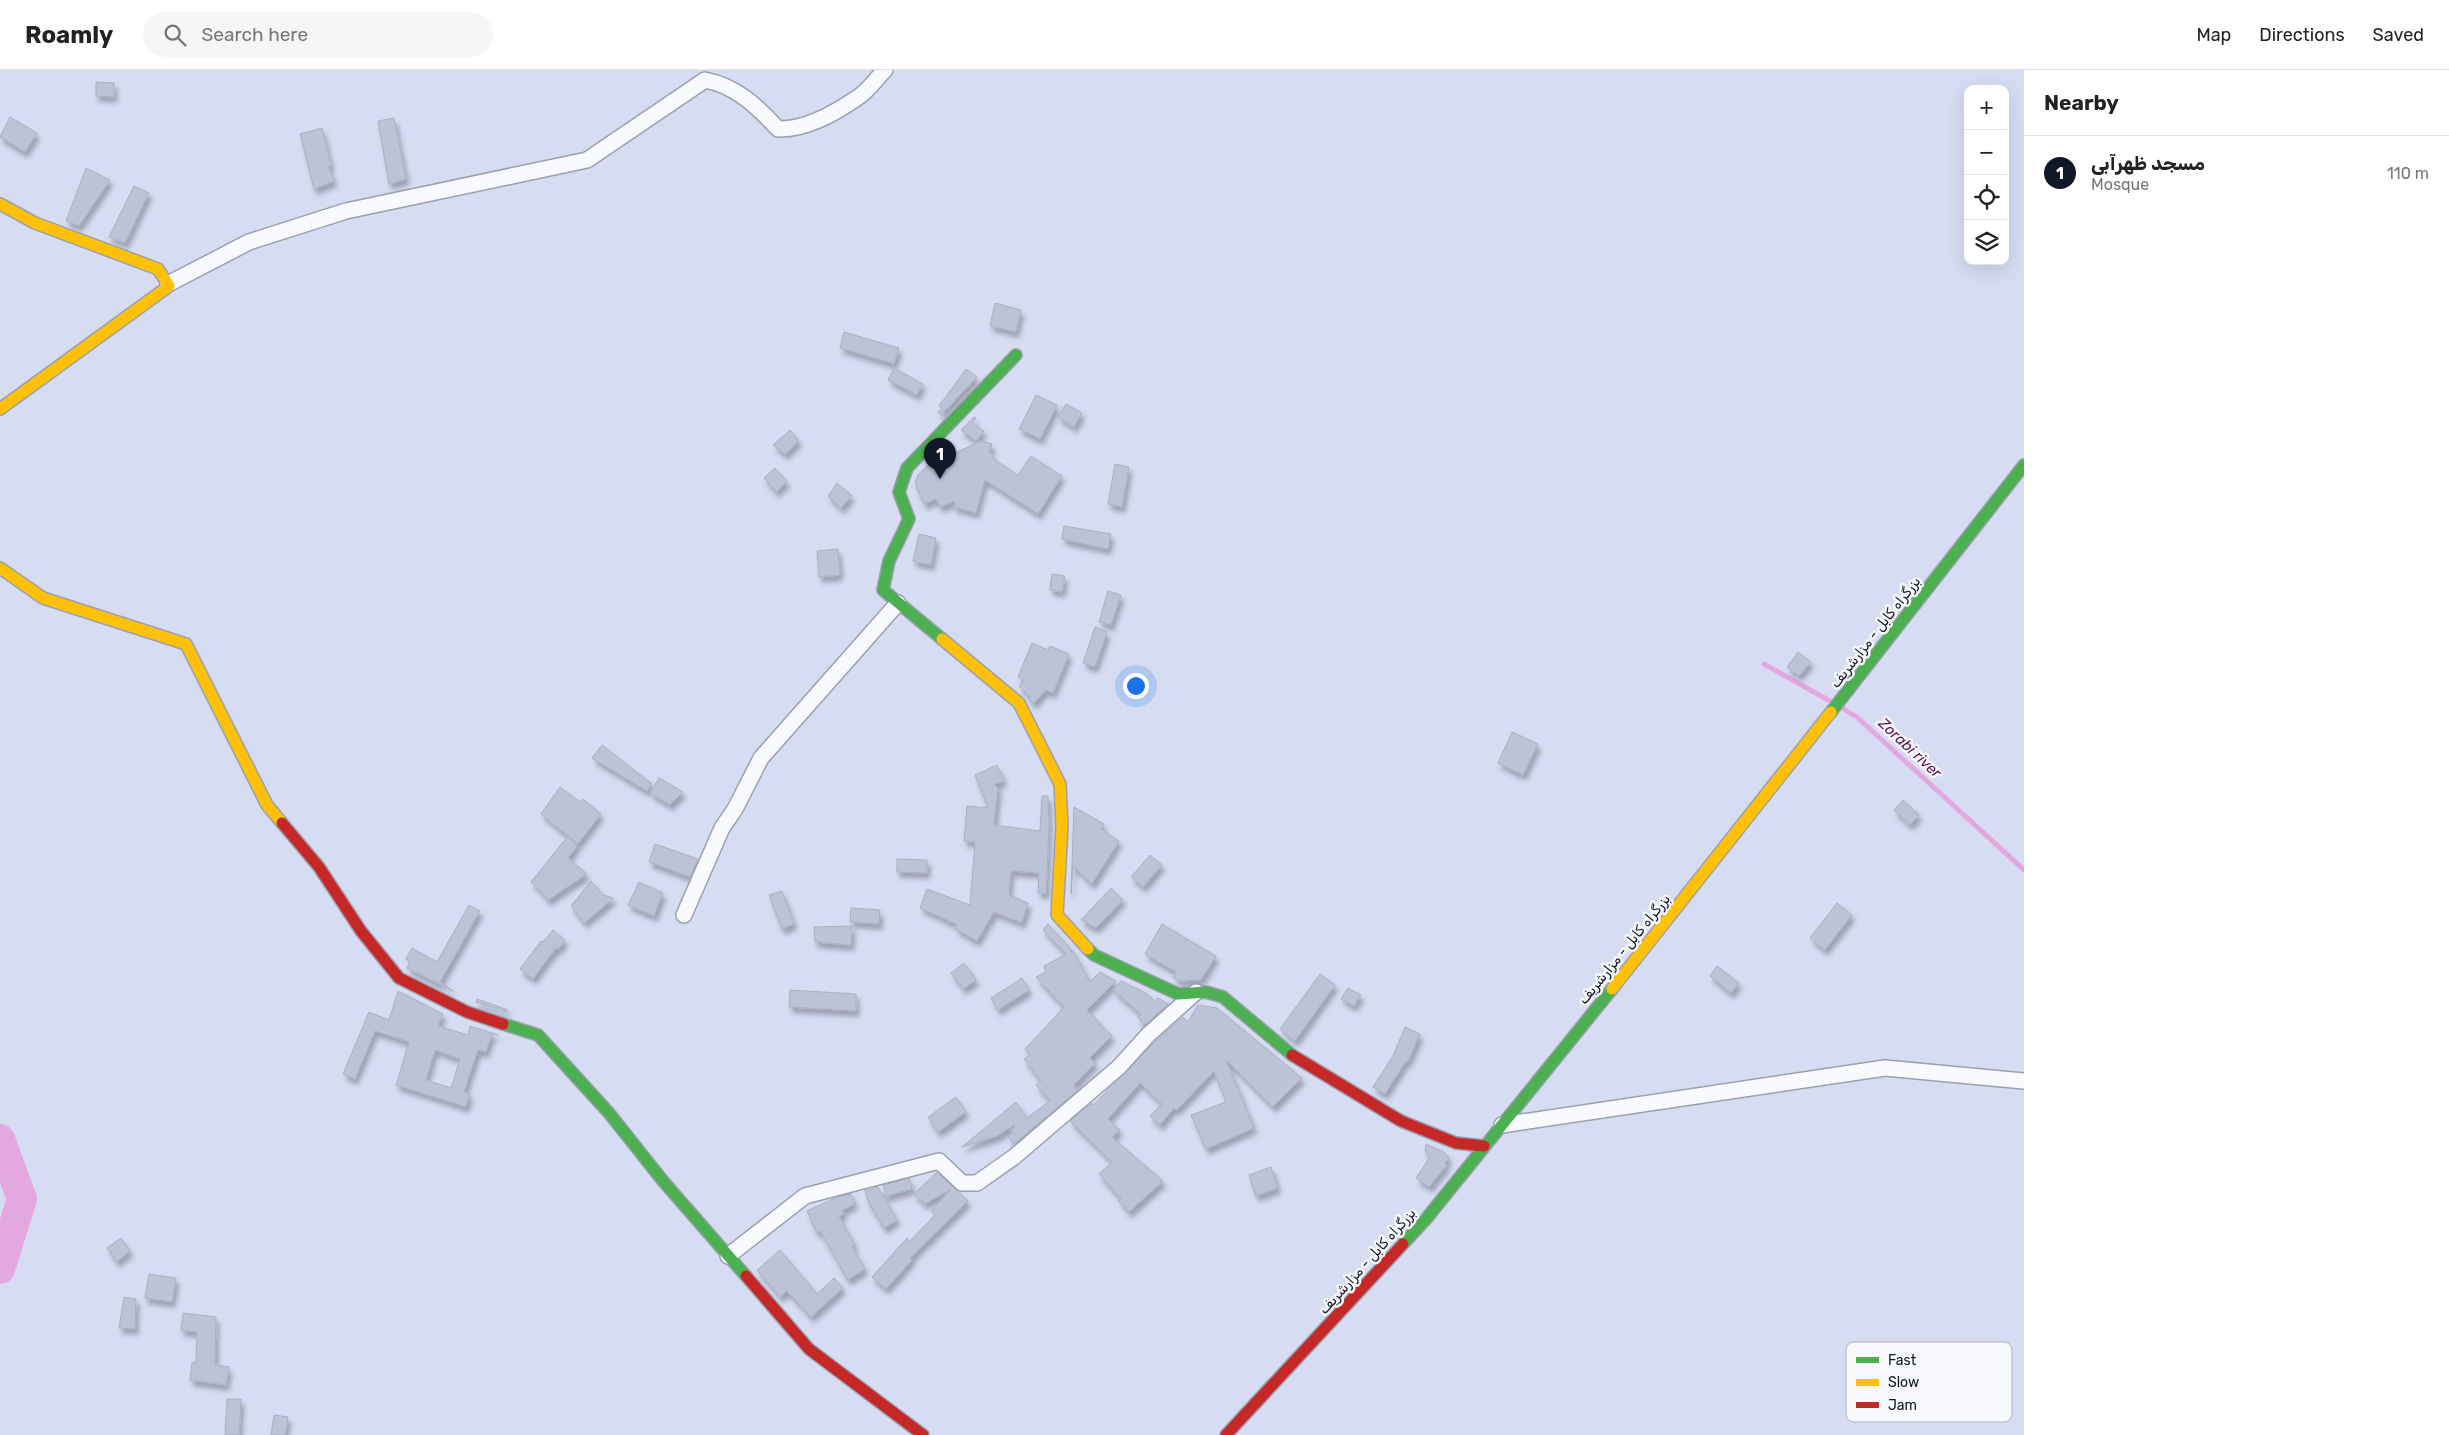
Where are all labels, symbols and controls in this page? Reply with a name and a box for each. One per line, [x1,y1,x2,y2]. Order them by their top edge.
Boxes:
search box [143,12,493,57]
text: Roamly [25,21,113,49]
icon: search [161,21,189,49]
text: Search here [201,23,308,46]
text: Map [2196,24,2231,46]
text: Directions [2259,24,2345,46]
text: Saved [2373,24,2424,46]
map controls [1964,85,2009,265]
button: + [1964,85,2009,130]
text: Nearby [2044,90,2119,115]
button: − [1964,130,2009,175]
text: مسجد ظهرآبی [2091,152,2205,175]
text: 1 [2056,164,2064,183]
text: 110 m [2387,164,2429,183]
button: locate [1964,175,2009,220]
text: Mosque [2091,175,2149,194]
button: layers [1964,220,2009,265]
pin: 1 [924,438,956,479]
street label: بزرگراه کابل - مزارشریف [1827,573,1924,691]
your location [1123,673,1149,699]
water label: Zorabi river [1874,714,1946,783]
street label: بزرگراه کابل - مزارشریف [1575,891,1674,1008]
street label: بزرگراه کابل - مزارشریف [1315,1205,1419,1318]
legend [1846,1342,2012,1422]
text: Fast [1888,1352,1917,1369]
text: Slow [1888,1374,1919,1391]
text: Jam [1888,1397,1917,1414]

